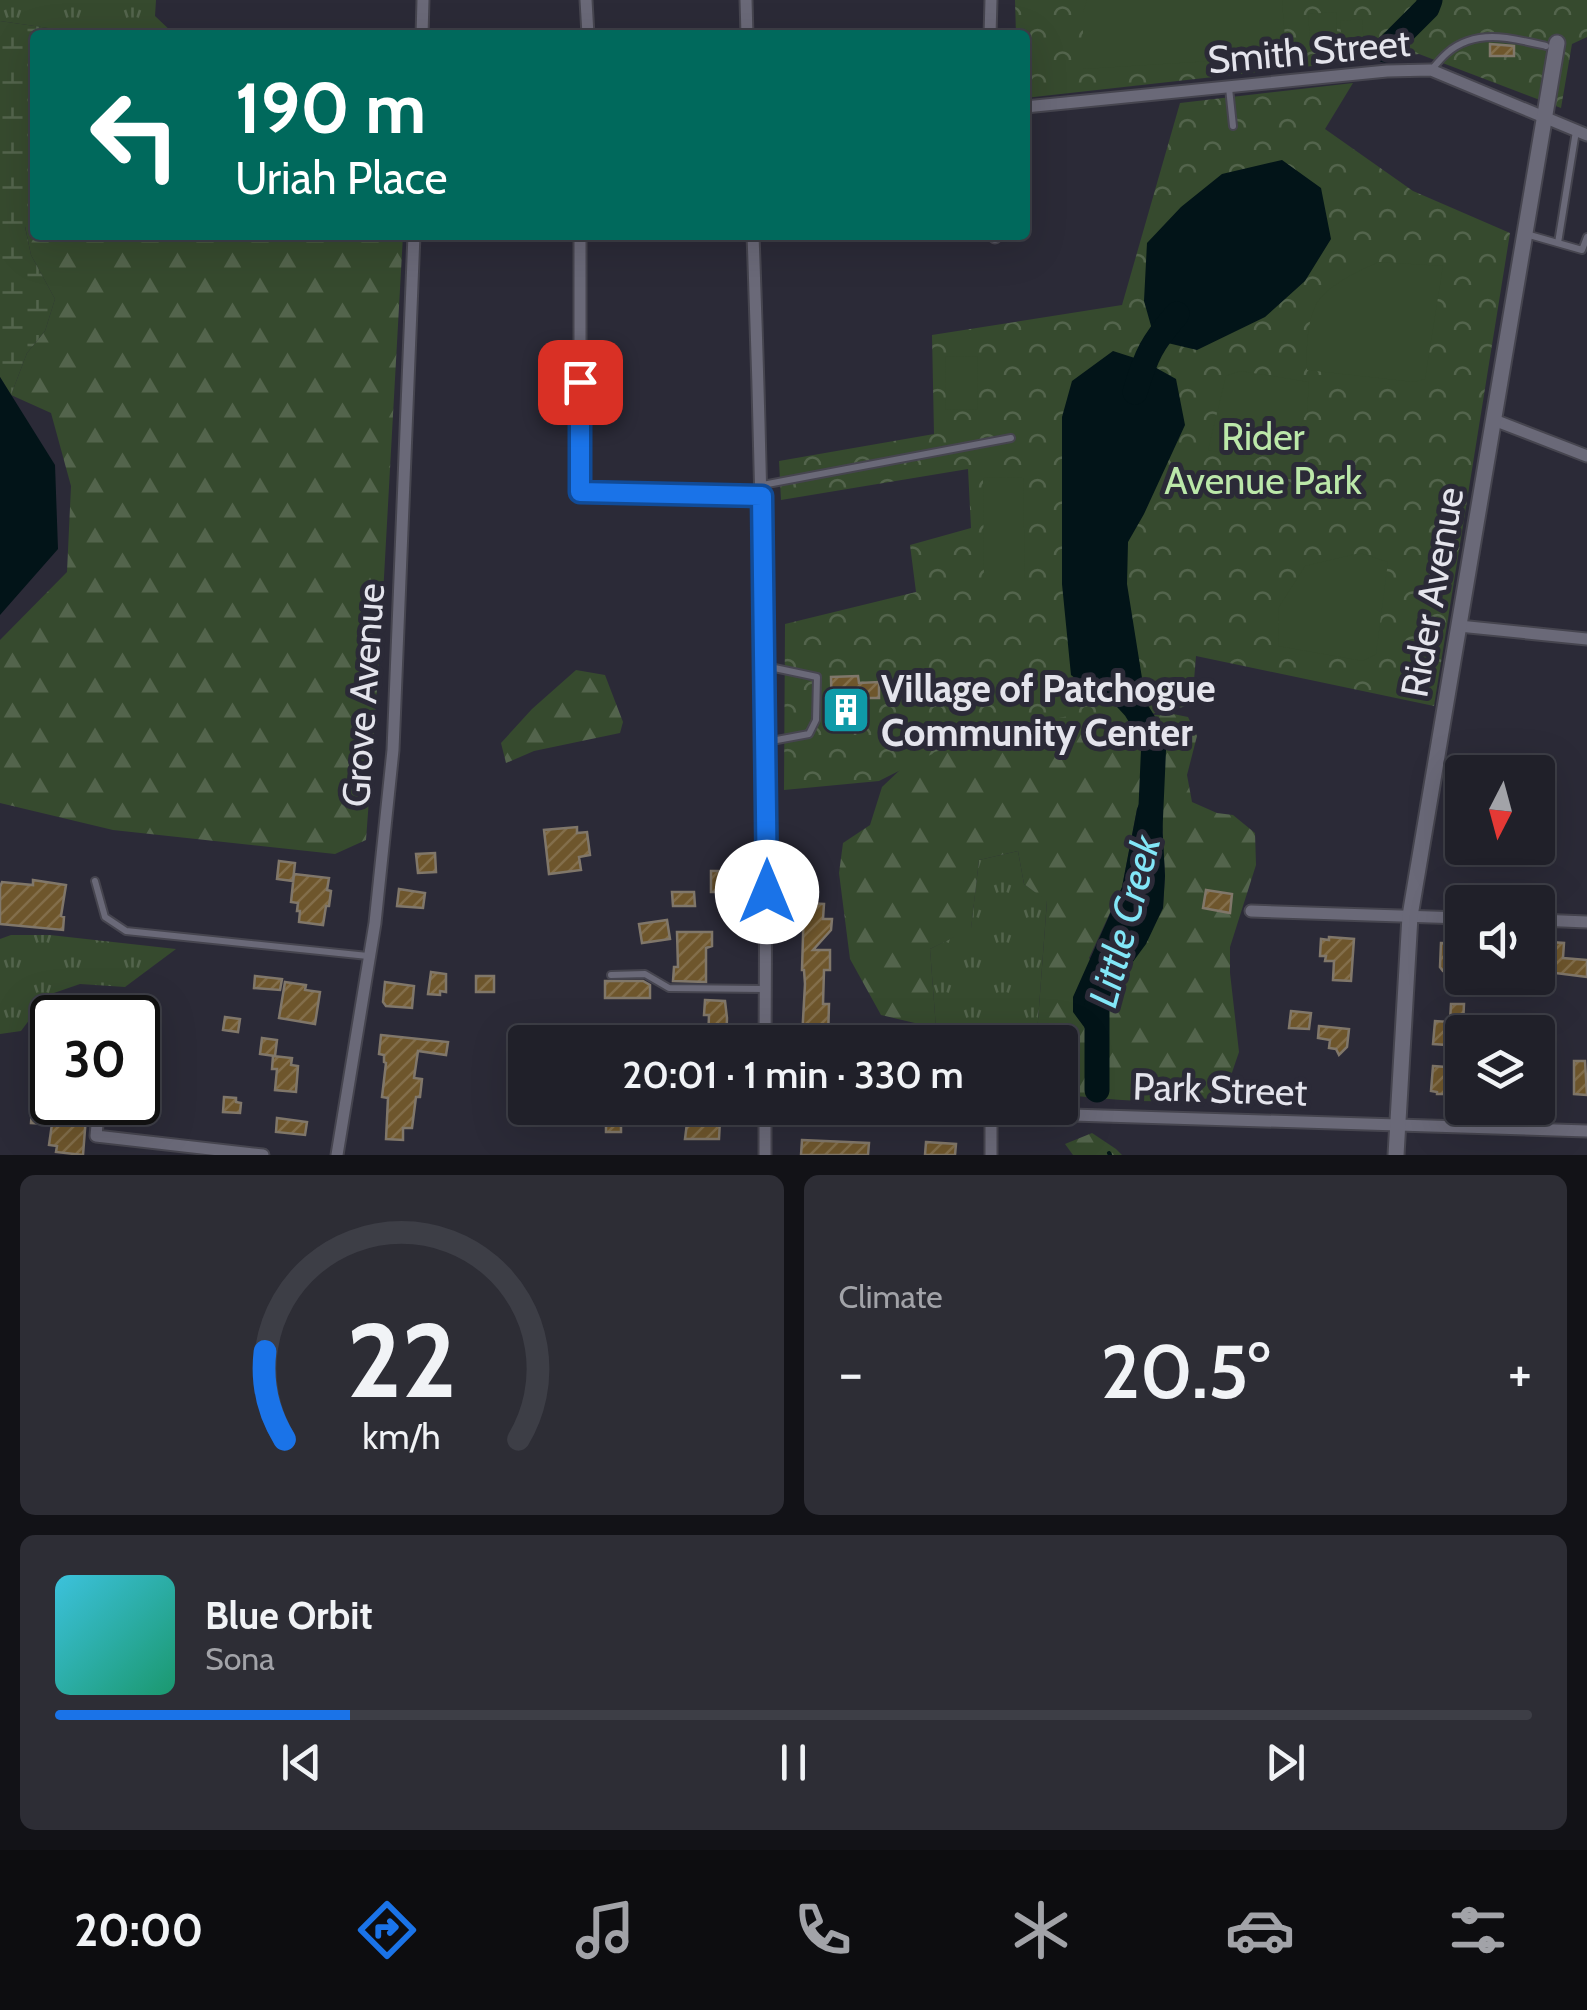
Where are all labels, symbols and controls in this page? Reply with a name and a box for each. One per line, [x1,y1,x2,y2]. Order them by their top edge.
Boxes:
street label: Smith Street [1206,19,1412,83]
text: 190 m [235,65,426,151]
icon: left [70,70,200,200]
text: Uriah Place [235,151,448,205]
pin [538,340,623,425]
icon: arrive [553,355,608,410]
park label: Rider Avenue Park [1164,413,1362,504]
street label: Rider Avenue [1390,483,1474,701]
street label: Grove Avenue [332,582,394,808]
place label: Village of Patchogue Community Center [881,665,1216,756]
building icon: Village of Patchogue Community Center [820,684,872,736]
north arrow [1445,755,1555,865]
map controls [1445,755,1555,1125]
water label: Little Creek [1078,828,1171,1012]
position arrow [715,840,819,944]
button: sound [1445,885,1555,995]
speed limit sign: 30 [30,995,160,1125]
button: layers [1445,1015,1555,1125]
text: 20:01 · 1 min · 330 m [622,1051,964,1098]
street label: Park Street [1132,1062,1308,1116]
text: Climate [839,1277,943,1316]
text: 22 [347,1297,457,1423]
text: 20.5° [1100,1326,1270,1417]
text: − [839,1339,863,1406]
text: + [1508,1339,1532,1406]
text: km/h [363,1415,441,1458]
text: Blue Orbit [205,1592,373,1639]
text: Sona [205,1639,275,1678]
icon: previous [274,1735,329,1790]
icon: pause [766,1735,821,1790]
icon: next [1258,1735,1313,1790]
icon: directions [352,1895,422,1965]
icon: music [570,1895,640,1965]
icon: phone [788,1895,858,1965]
icon: climate [1006,1895,1076,1965]
icon: car [1225,1895,1295,1965]
icon: filters [1443,1895,1513,1965]
text: 20:00 [74,1903,203,1957]

